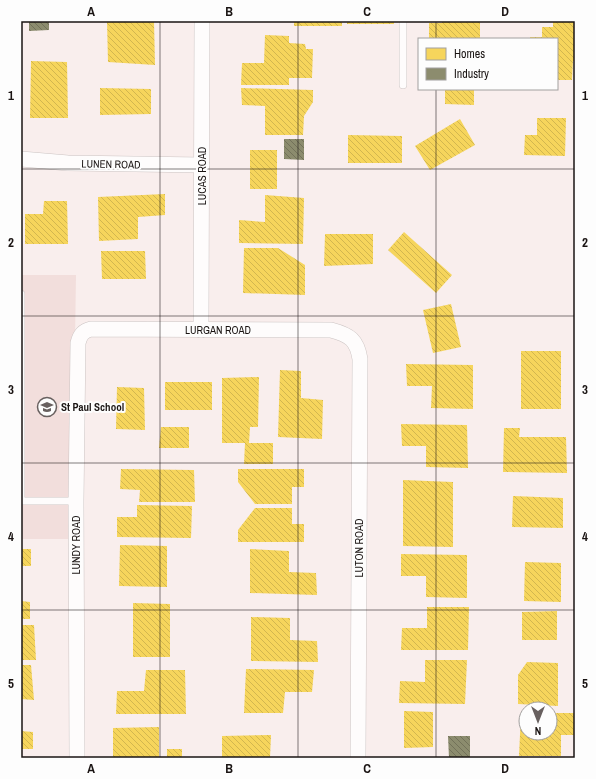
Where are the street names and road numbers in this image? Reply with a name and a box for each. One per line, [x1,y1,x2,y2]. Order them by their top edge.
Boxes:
street label: LUCAS ROAD [195,147,209,205]
street label: LUNEN ROAD [81,156,141,172]
street label: LURGAN ROAD [185,323,251,337]
street label: LUNDY ROAD [69,516,83,574]
street label: LUTON ROAD [352,519,366,577]

